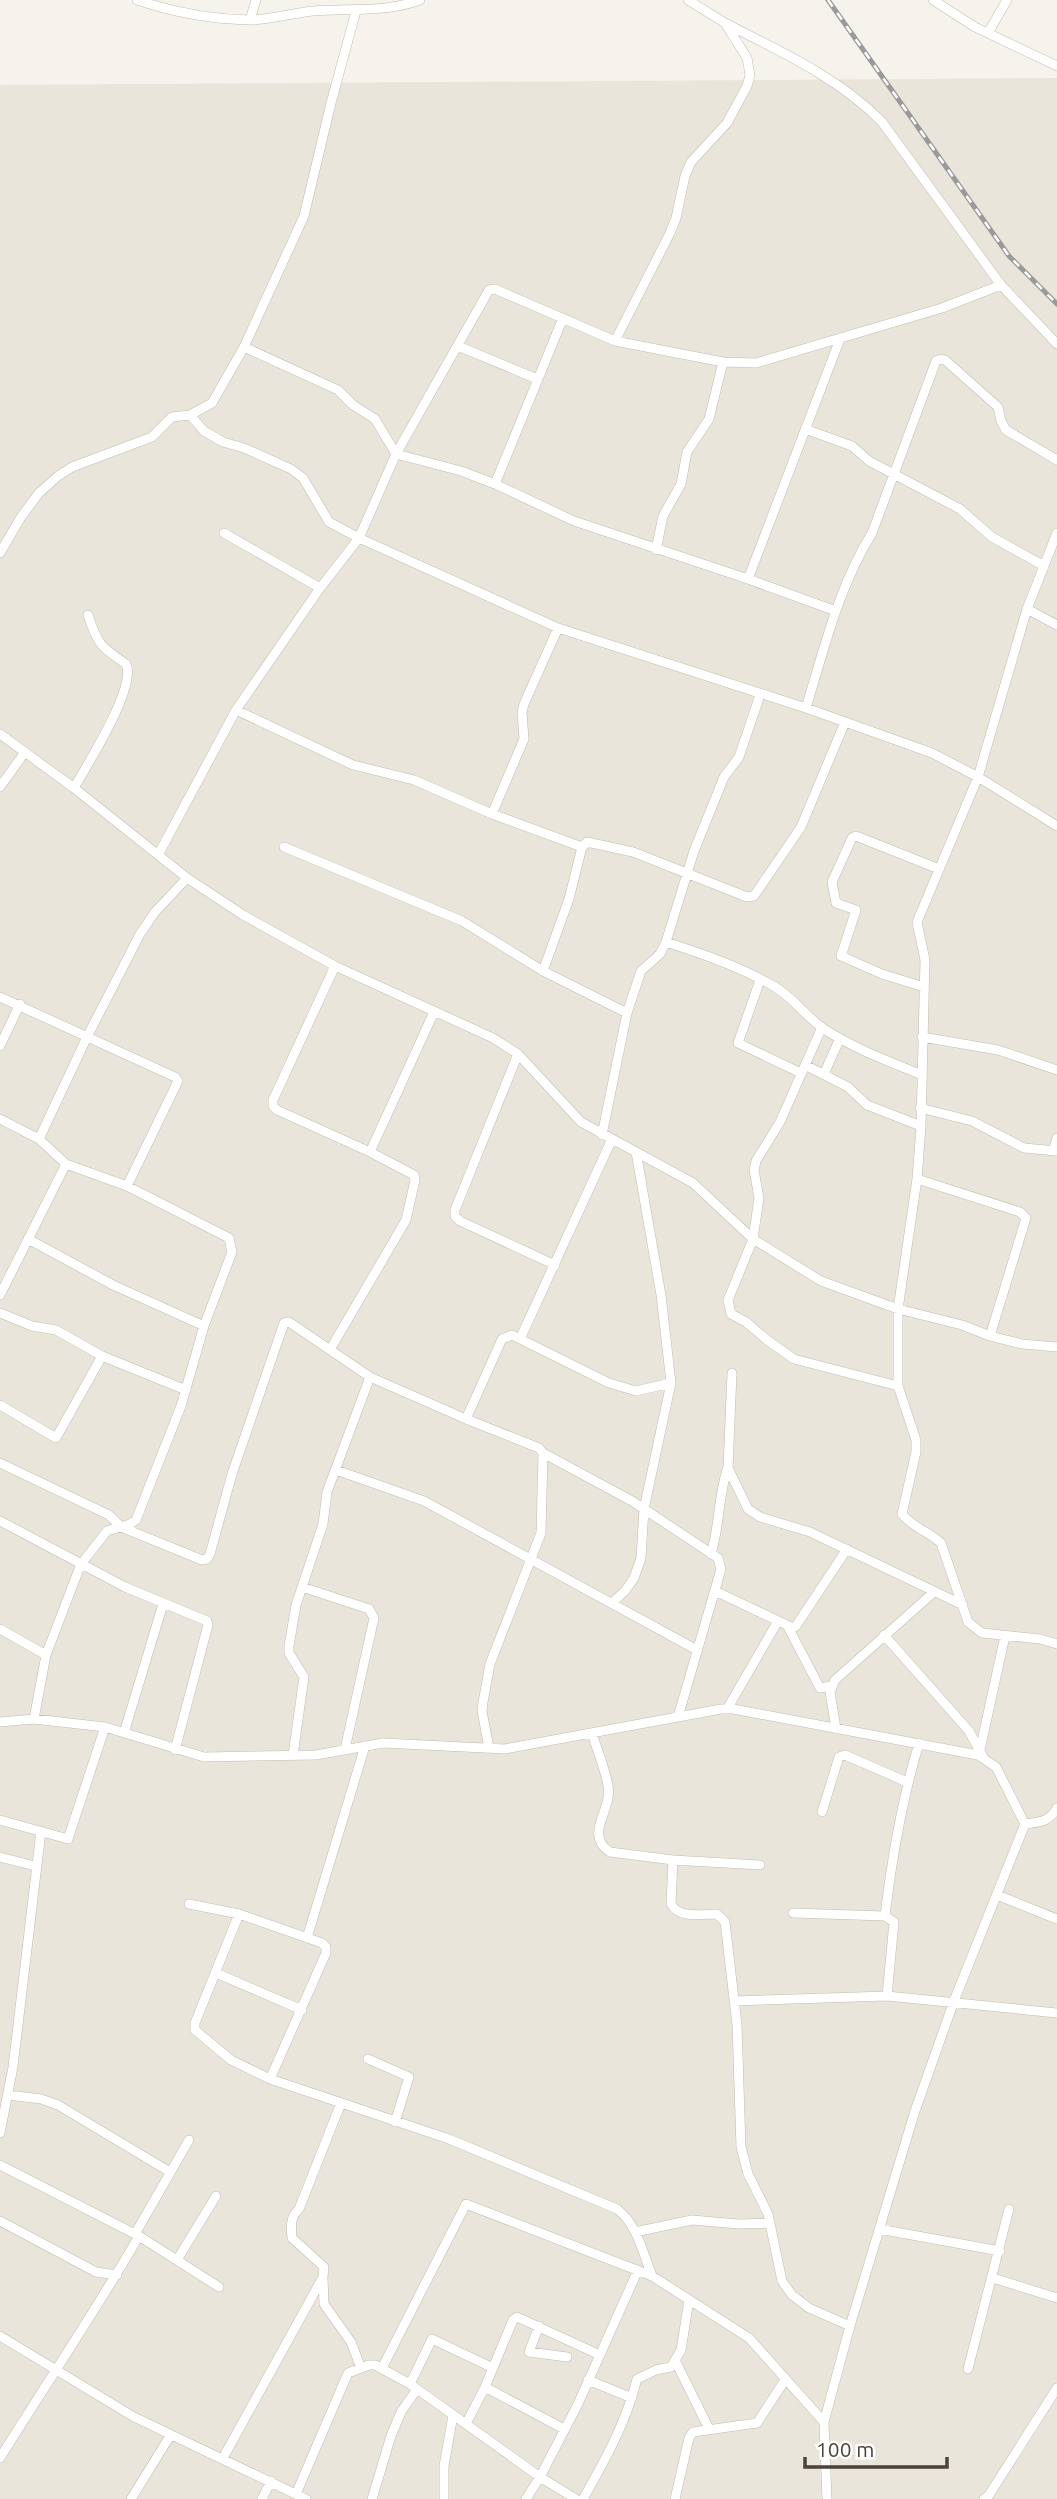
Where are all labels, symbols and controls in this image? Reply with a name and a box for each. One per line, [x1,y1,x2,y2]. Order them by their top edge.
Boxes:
scale bar [805,2426,947,2470]
text: 100 m [816,2437,874,2461]

